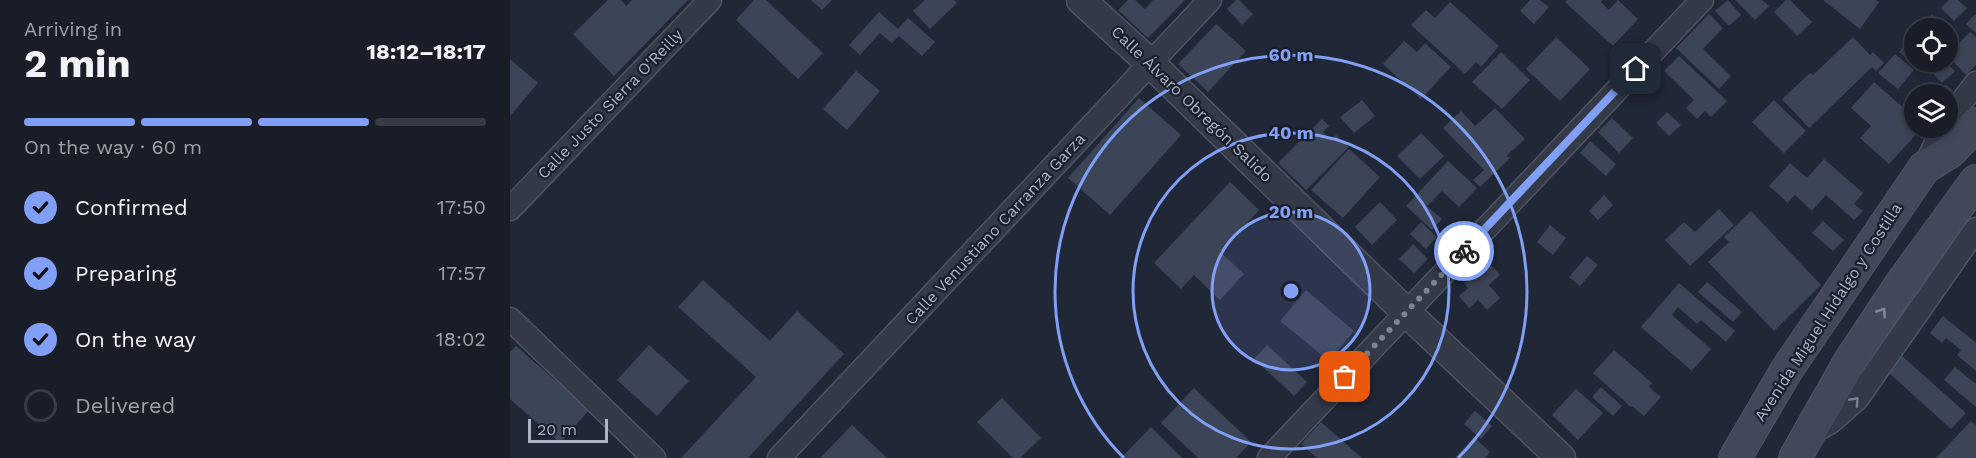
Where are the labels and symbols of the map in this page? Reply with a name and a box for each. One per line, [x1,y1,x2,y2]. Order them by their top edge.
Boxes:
street label: Calle Álvaro Obregón Salido [1108,22,1276,186]
street label: Calle Justo Sierra O'Reilly [533,25,687,183]
pin [1610,43,1661,94]
text: 60 m [1269,44,1313,65]
text: 40 m [1268,122,1314,143]
street label: Calle Venustiano Carranza Garza [901,129,1089,329]
street label: Avenida Miguel Hidalgo y Costilla [1750,199,1906,425]
text: 20 m [1269,201,1313,222]
courier [1434,221,1494,281]
centre of rings [1281,281,1301,301]
one-way arrow [1875,308,1886,319]
pin [1319,351,1370,402]
one-way arrow [1848,397,1859,408]
scale bar [528,416,608,444]

